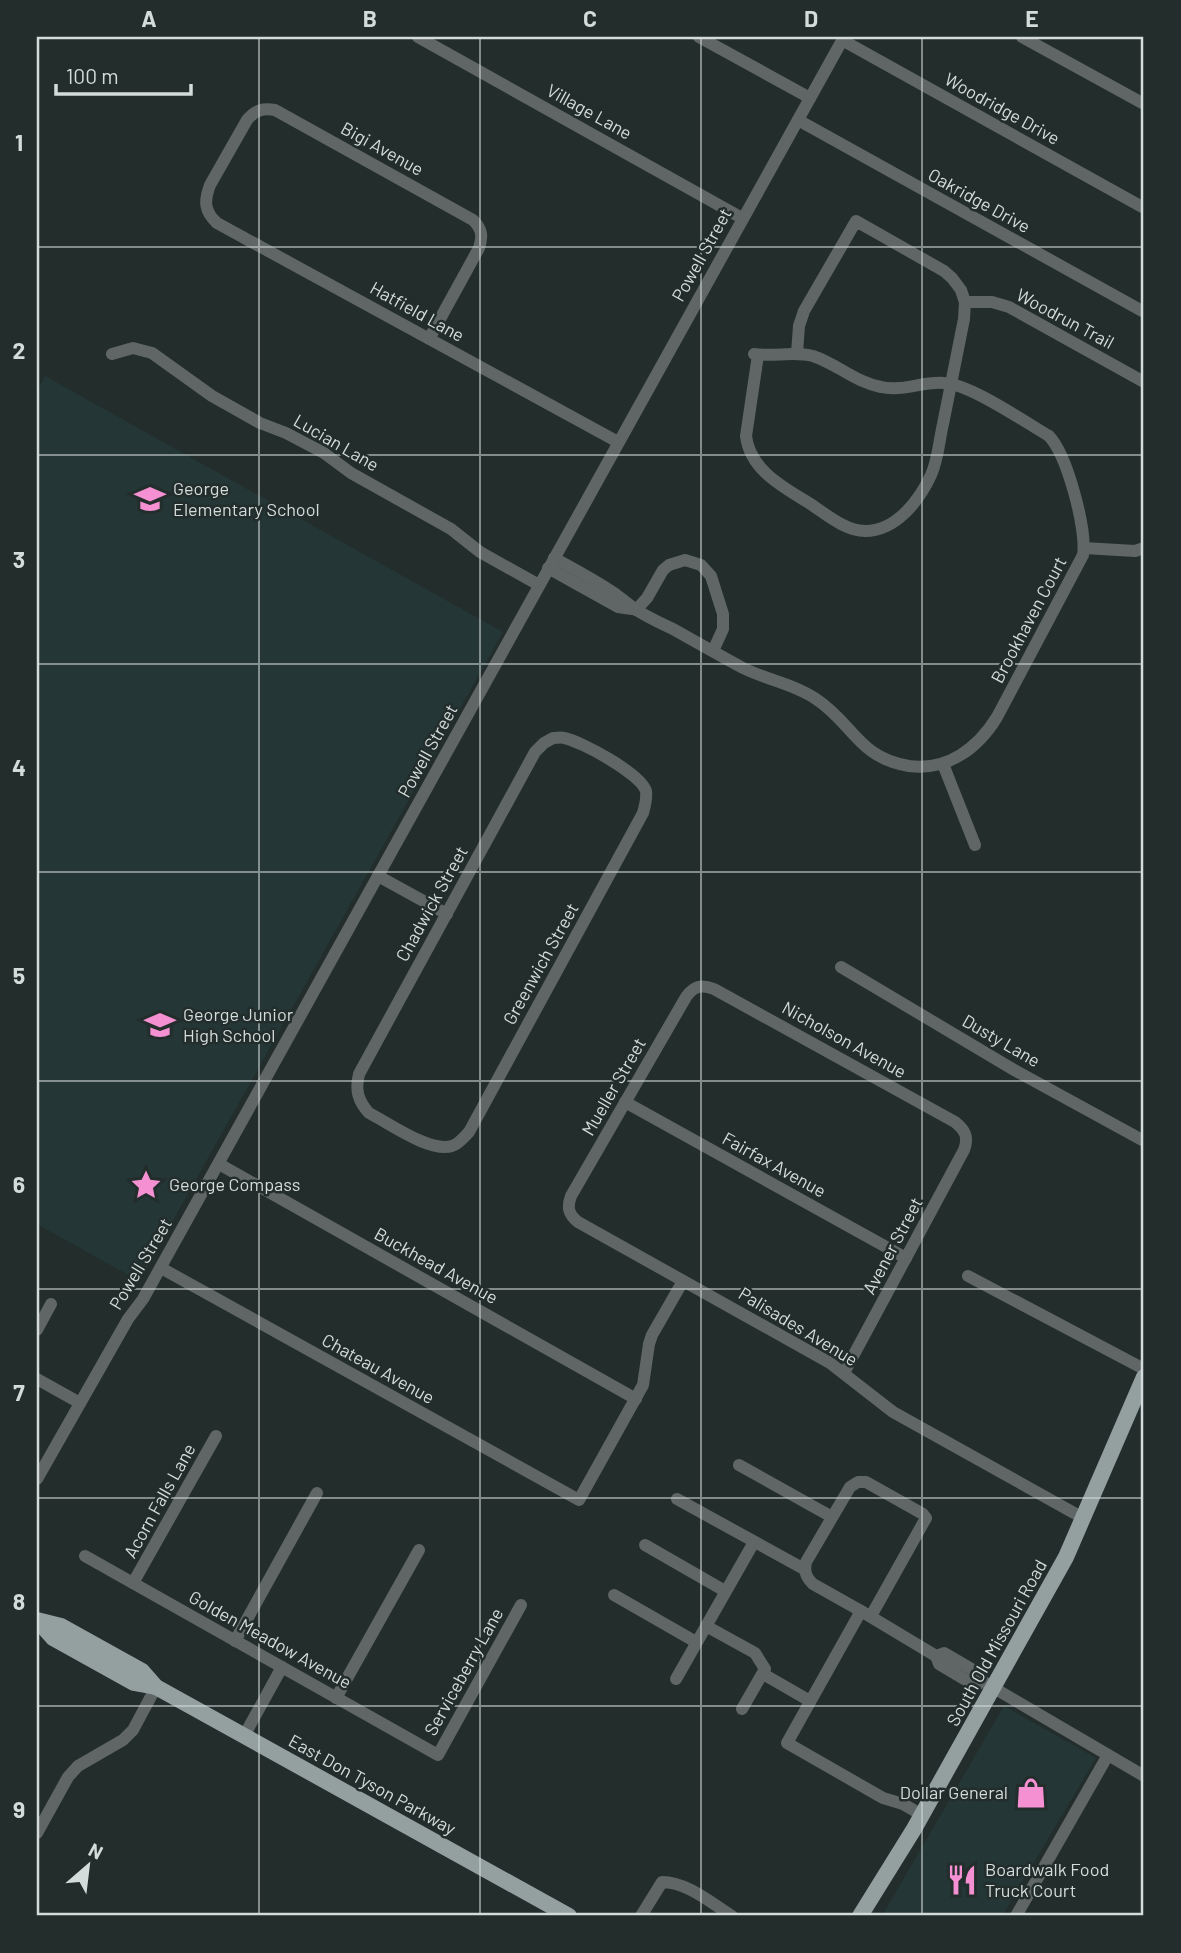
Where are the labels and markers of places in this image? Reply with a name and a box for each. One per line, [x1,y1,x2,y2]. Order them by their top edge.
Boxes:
place label: George Elementary School [173,477,320,520]
school or university icon: George Elementary School [133,482,167,516]
place label: George Junior High School [183,1003,294,1046]
school or university icon: George Junior High School [143,1008,177,1042]
place icon: George Compass [129,1168,163,1202]
place label: George Compass [169,1173,300,1195]
shop icon: Dollar General [1014,1776,1048,1810]
place label: Dollar General [900,1781,1008,1803]
place label: Boardwalk Food Truck Court [985,1858,1109,1901]
restaurant icon: Boardwalk Food Truck Court [945,1863,979,1897]

